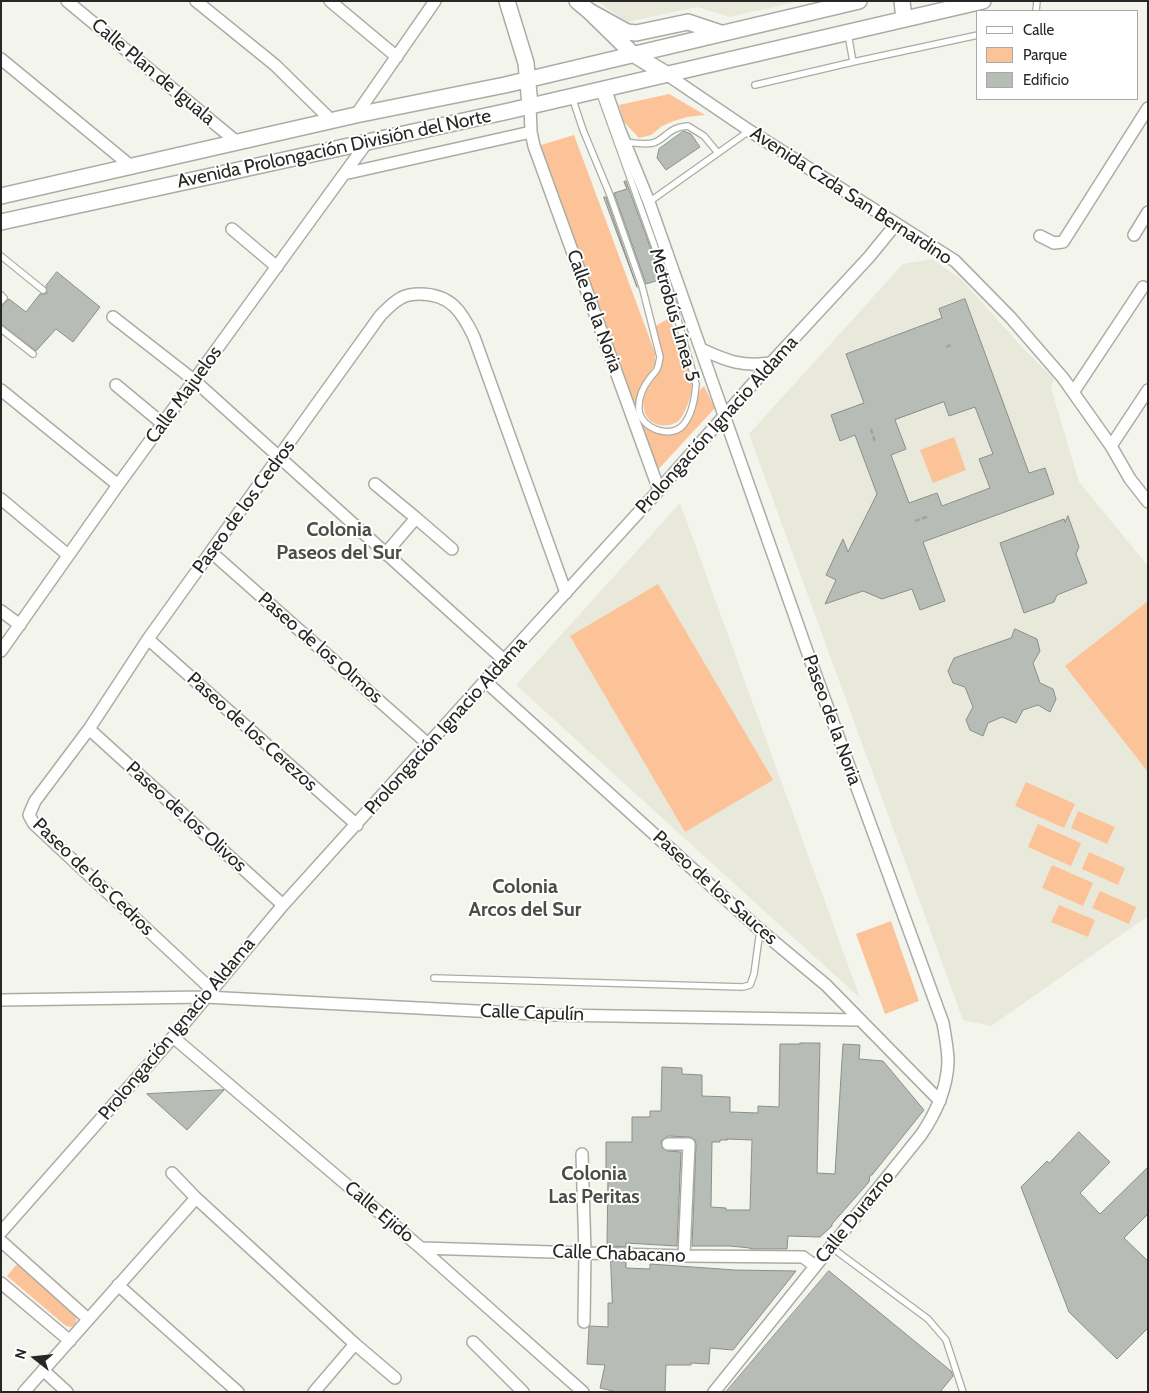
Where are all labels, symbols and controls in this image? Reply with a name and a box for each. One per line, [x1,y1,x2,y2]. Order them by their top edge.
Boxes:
legend [976,10,1139,100]
street label: Calle Plan de Iguala [87,14,219,130]
text: Calle [1023,21,1054,39]
text: Parque [1023,46,1067,64]
text: Edificio [1023,71,1069,89]
street label: Avenida Prolongación División del Norte [175,105,493,193]
street label: Avenida Czda San Bernardino [746,122,956,270]
street label: Metrobús Línea 5 [644,246,704,384]
street label: Calle de la Noria [561,247,627,375]
street label: Prolongación Ignacio Aldama [631,331,803,519]
street label: Calle Majuelos [141,342,227,448]
street label: Paseo de los Cedros [188,436,300,578]
district label: Colonia Paseos del Sur [276,518,402,565]
street label: Paseo de los Olmos [253,588,387,708]
street label: Prolongación Ignacio Aldama [360,632,532,820]
street label: Paseo de la Noria [798,652,866,788]
street label: Paseo de los Cerezos [182,668,322,796]
street label: Paseo de los Olivos [121,757,251,877]
street label: Paseo de los Cedros [28,813,158,941]
street label: Paseo de los Sauces [648,826,782,950]
district label: Colonia Arcos del Sur [469,875,581,922]
street label: Prolongación Ignacio Aldama [94,933,260,1125]
street label: Calle Capulín [480,1000,584,1026]
district label: Colonia Las Peritas [548,1162,640,1209]
street label: Calle Durazno [811,1166,899,1268]
street label: Calle Ejido [340,1176,418,1248]
street label: Calle Chabacano [552,1240,686,1268]
north arrow [10,1333,60,1383]
text: N [11,1347,31,1361]

